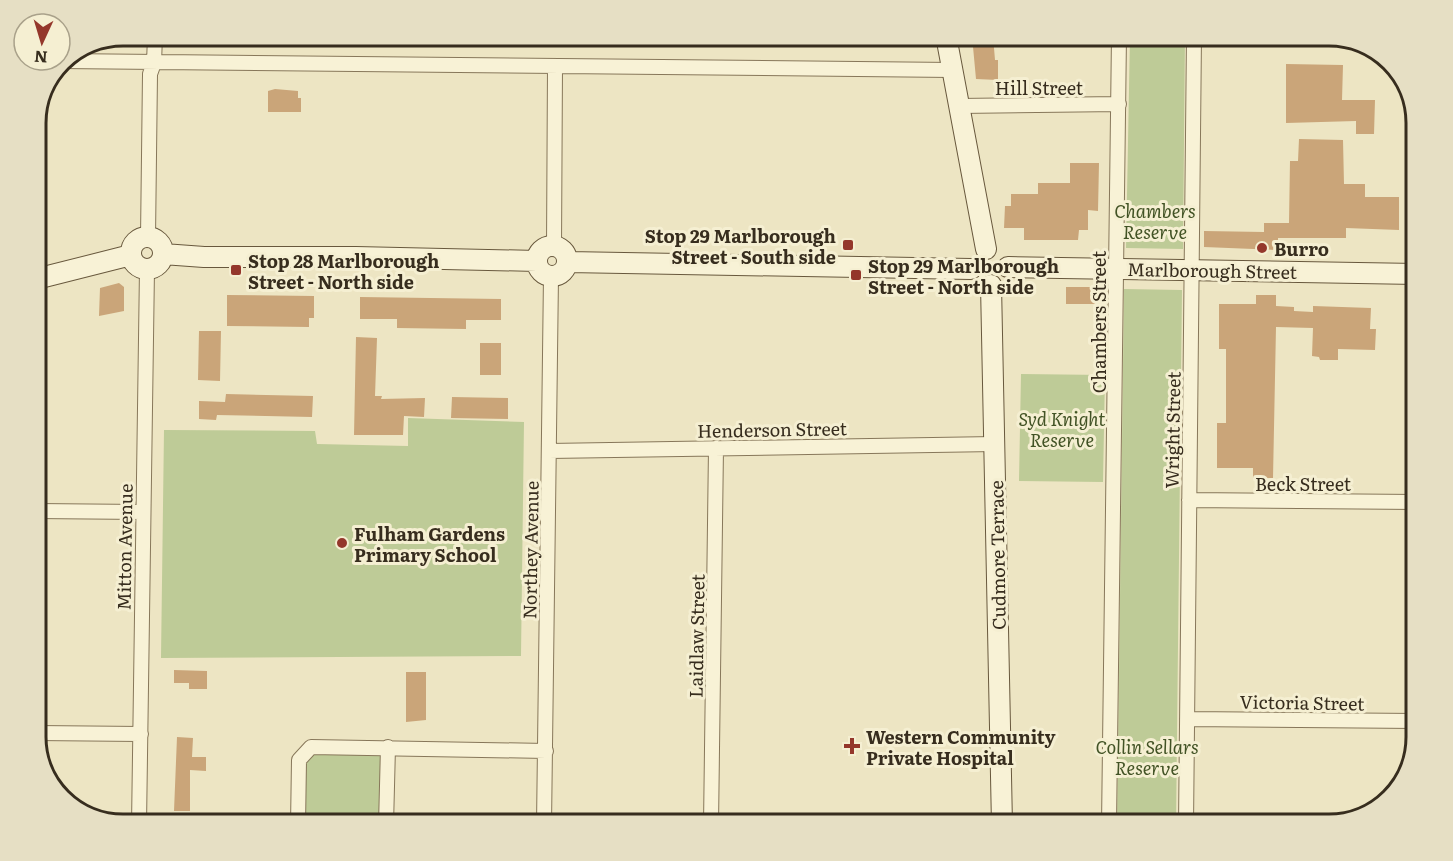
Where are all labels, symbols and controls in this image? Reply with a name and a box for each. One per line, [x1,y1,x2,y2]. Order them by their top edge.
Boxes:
north arrow [12,12,72,72]
text: N [33,46,48,70]
street label: Hill Street [995,74,1084,101]
park label: Chambers Reserve [1114,197,1196,245]
place label: Stop 29 Marlborough Street - South side [645,222,836,270]
place label: Burro [1274,235,1329,262]
marker: Stop 29 Marlborough Street - South side [841,238,855,252]
marker: Burro [1255,241,1269,255]
place label: Stop 28 Marlborough Street - North side [248,247,439,295]
street label: Chambers Street [1085,250,1112,393]
place label: Stop 29 Marlborough Street - North side [868,252,1059,300]
street label: Marlborough Street [1127,255,1298,285]
marker: Stop 28 Marlborough Street - North side [229,263,243,277]
marker: Stop 29 Marlborough Street - North side [849,268,863,282]
street label: Wright Street [1157,371,1187,489]
park label: Syd Knight Reserve [1019,405,1105,453]
street label: Henderson Street [697,414,848,444]
street label: Beck Street [1255,470,1352,497]
street label: Cudmore Terrace [982,480,1012,630]
street label: Northey Avenue [515,481,545,619]
street label: Mitton Avenue [109,483,139,611]
place label: Fulham Gardens Primary School [354,520,505,568]
marker: Fulham Gardens Primary School [335,536,349,550]
street label: Laidlaw Street [681,573,711,698]
street label: Victoria Street [1239,687,1365,717]
place label: Western Community Private Hospital [866,723,1056,771]
park label: Collin Sellars Reserve [1095,733,1199,781]
marker: Western Community Private Hospital [843,737,861,755]

